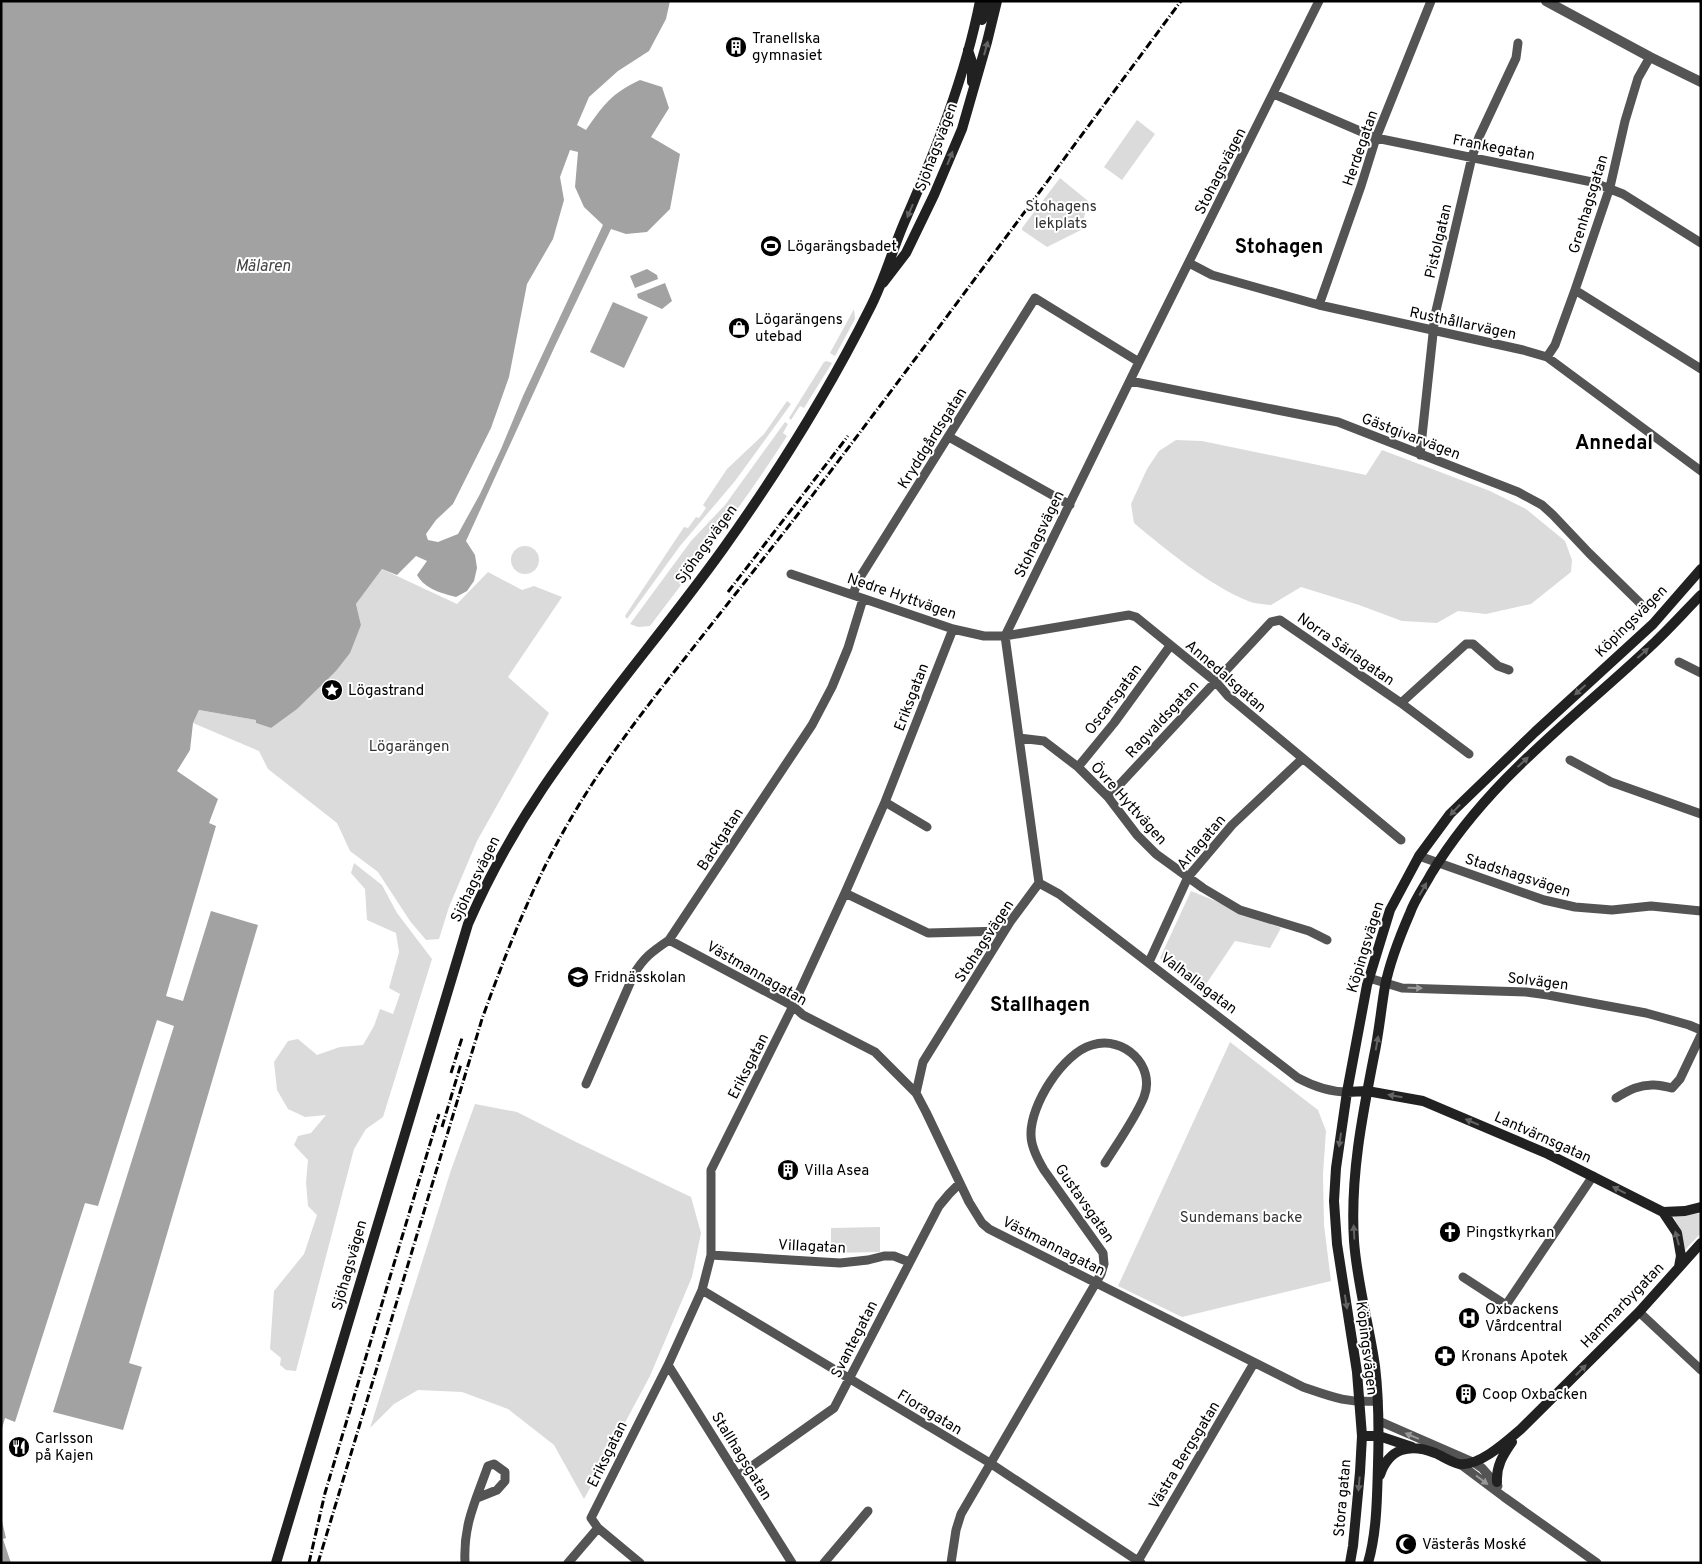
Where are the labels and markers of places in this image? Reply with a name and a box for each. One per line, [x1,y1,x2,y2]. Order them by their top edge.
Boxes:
place label: Tranellska gymnasiet [752,30,822,66]
building icon: Tranellska gymnasiet [724,35,748,59]
sports icon: Lögarängsbadet [759,234,783,258]
place label: Lögarängsbadet [787,238,897,257]
place label: Lögarängens utebad [755,311,843,347]
shop icon: Lögarängens utebad [727,316,751,340]
place icon: Lögastrand [320,678,344,702]
place label: Lögastrand [348,682,424,701]
school or university icon: Fridnässkolan [566,965,590,989]
place label: Fridnässkolan [594,969,686,988]
building icon: Villa Asea [776,1158,800,1182]
place label: Villa Asea [804,1162,869,1181]
church icon: Pingstkyrkan [1438,1220,1462,1244]
place label: Pingstkyrkan [1466,1224,1554,1243]
place label: Oxbackens Vårdcentral [1485,1301,1562,1337]
hospital icon: Oxbackens Vårdcentral [1457,1306,1481,1330]
pharmacy icon: Kronans Apotek [1433,1344,1457,1368]
place label: Kronans Apotek [1461,1348,1568,1367]
building icon: Coop Oxbacken [1454,1382,1478,1406]
place label: Coop Oxbacken [1482,1386,1587,1405]
place label: Carlsson på Kajen [35,1430,93,1466]
restaurant icon: Carlsson på Kajen [7,1435,31,1459]
mosque icon: Västerås Moské [1394,1532,1418,1556]
place label: Västerås Moské [1422,1536,1526,1555]

